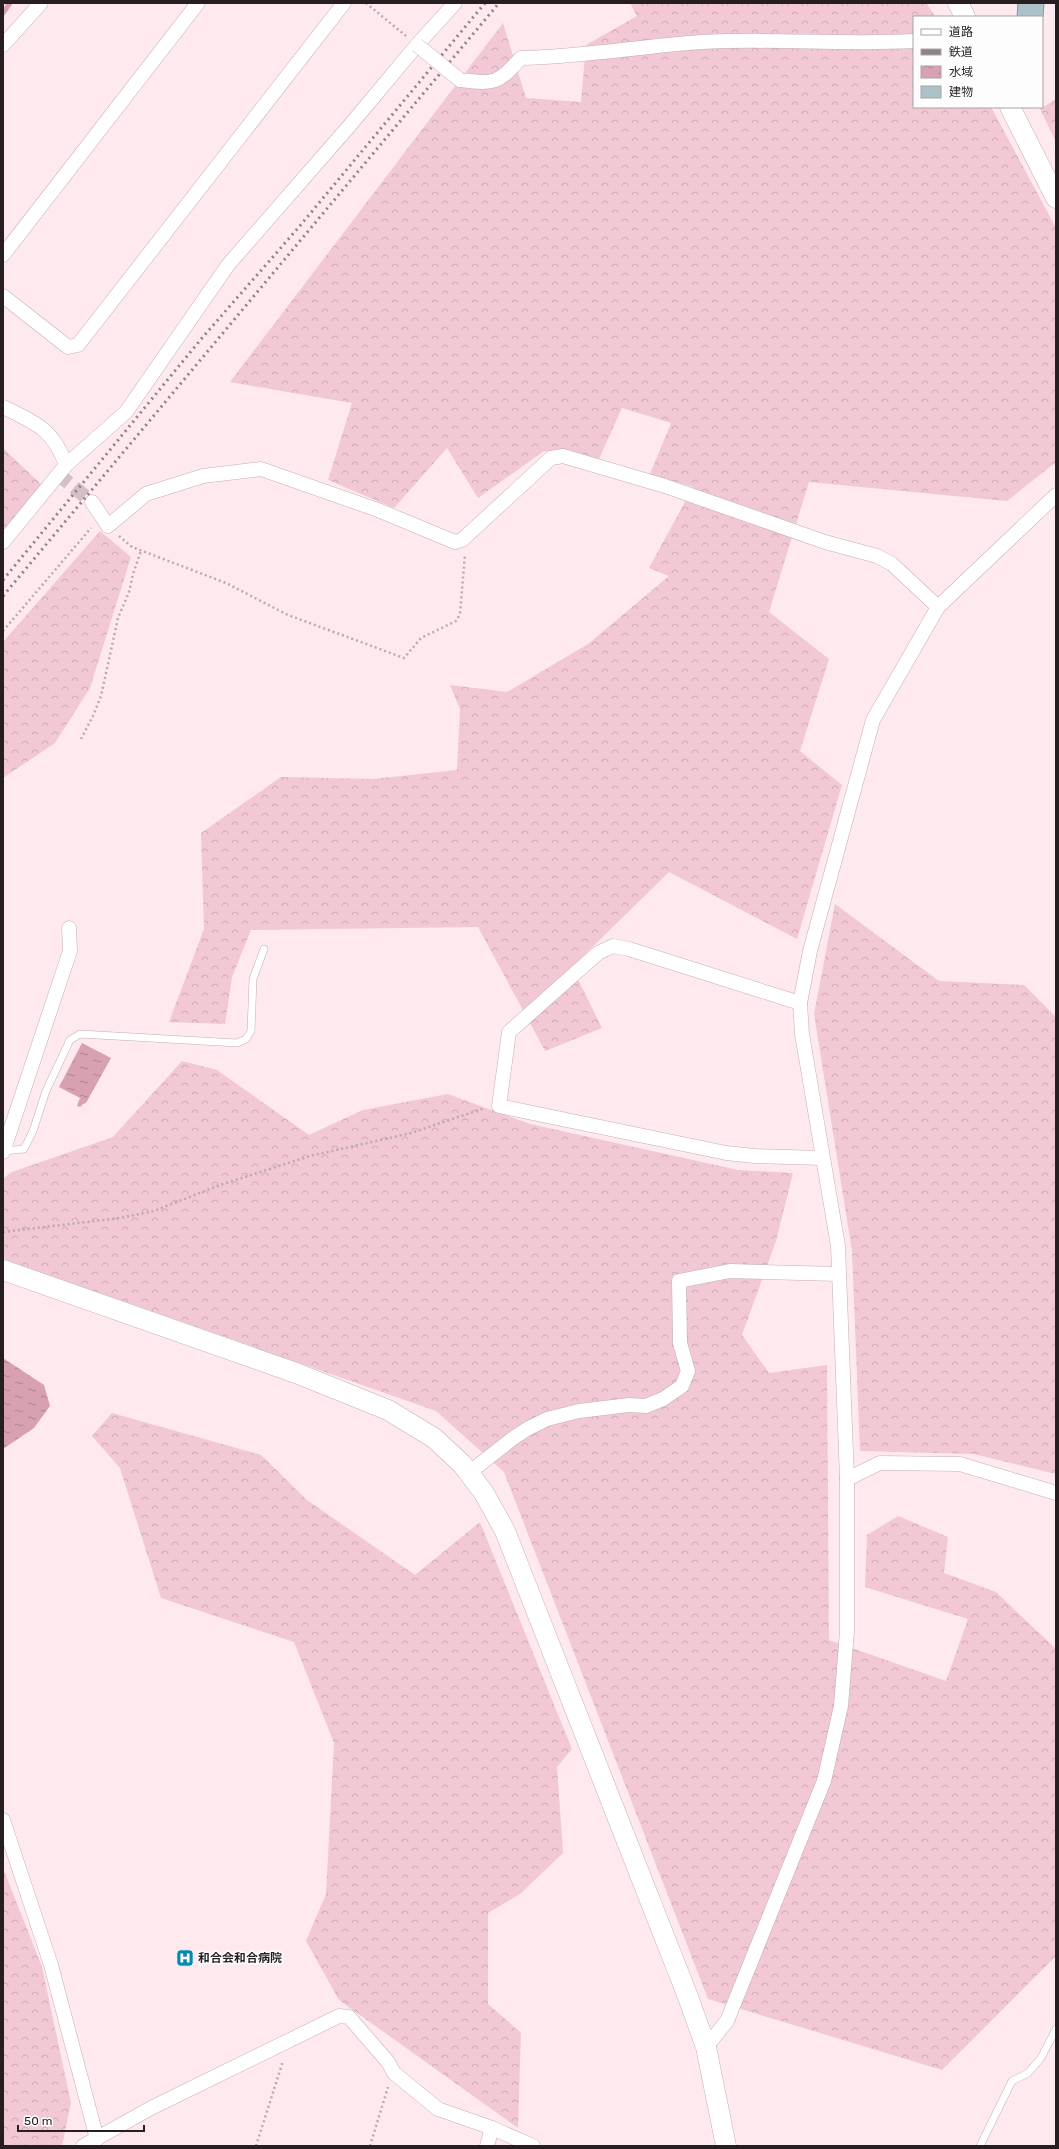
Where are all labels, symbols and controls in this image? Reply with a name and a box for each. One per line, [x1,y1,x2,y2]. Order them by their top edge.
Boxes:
legend [913,16,1043,108]
text: 道路 [949,25,973,39]
text: 鉄道 [949,45,973,59]
text: 水域 [949,65,973,79]
text: 建物 [949,85,973,99]
hospital icon: 和合会和合病院 [175,1948,195,1968]
place label: 和合会和合病院 [198,1951,282,1965]
scale bar [18,2107,144,2133]
text: 50 m [24,2114,52,2128]

